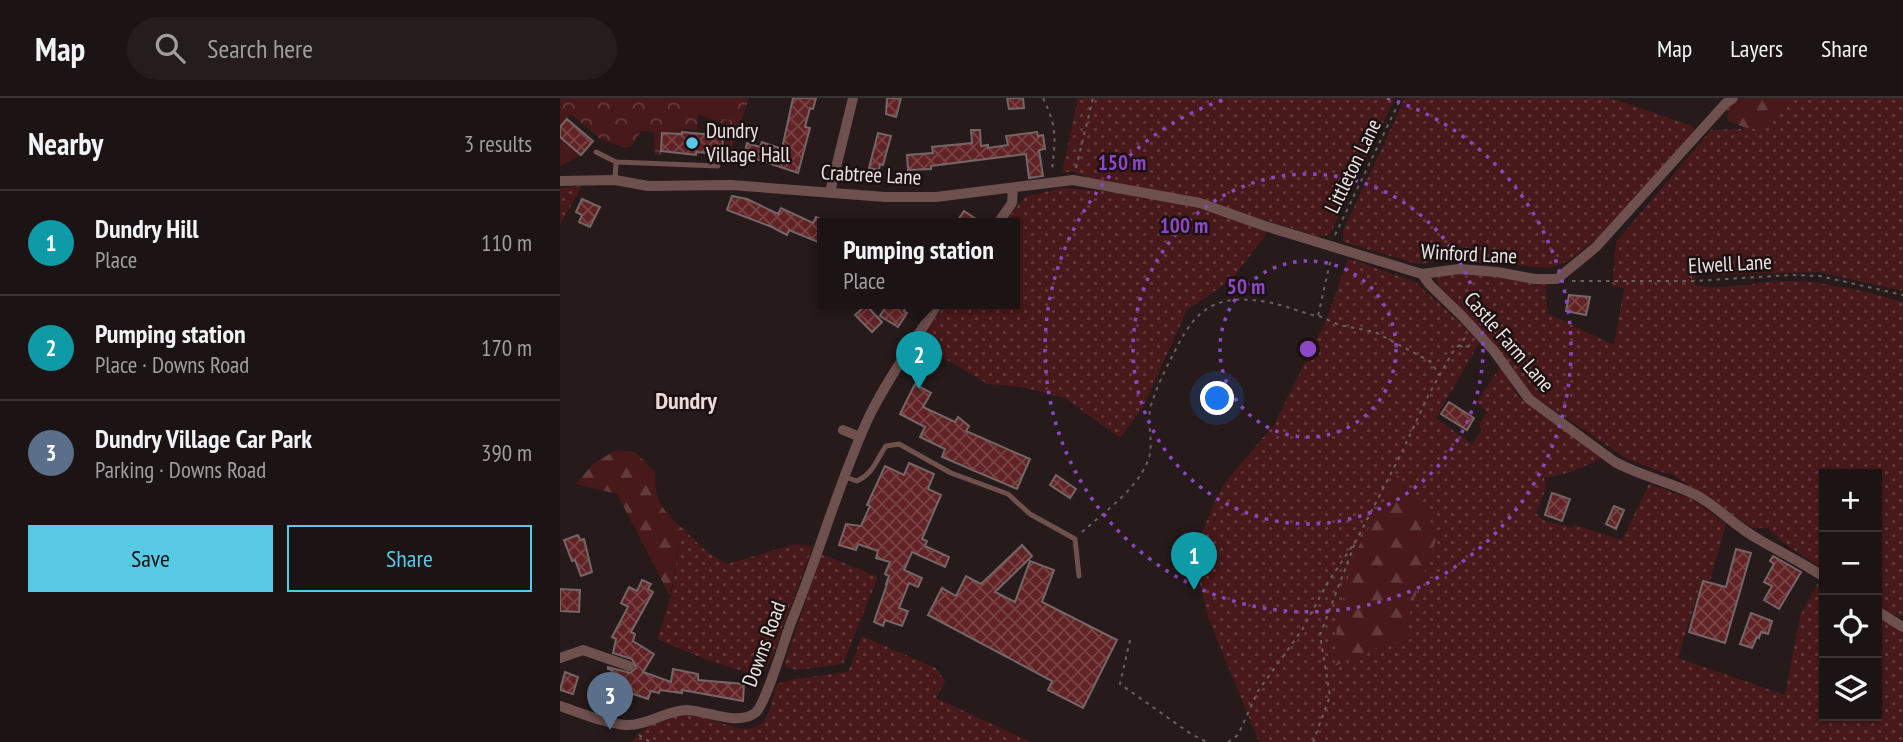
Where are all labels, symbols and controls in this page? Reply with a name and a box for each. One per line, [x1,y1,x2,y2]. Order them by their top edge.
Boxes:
search box [127,17,617,80]
text: Map [35,27,85,70]
icon: search [151,29,189,67]
text: Search here [207,32,313,65]
text: Map [1657,33,1692,64]
text: Layers [1730,33,1783,64]
text: Share [1821,33,1868,64]
street label: Littleton Lane [1318,114,1387,217]
place label: Dundry Village Hall [705,117,790,168]
text: Nearby [28,124,103,163]
text: 3 results [464,129,532,158]
marker: Dundry Village Hall [684,135,700,151]
text: 150 m [1098,149,1146,176]
street label: Crabtree Lane [820,158,922,191]
text: Dundry Hill [95,212,199,245]
text: 100 m [1160,212,1208,239]
popup [817,218,1020,309]
text: 1 [46,228,57,257]
text: 110 m [481,228,532,257]
text: Pumping station [843,233,994,266]
street label: Winford Lane [1420,238,1518,269]
text: Place [95,245,137,274]
street label: Elwell Lane [1687,248,1772,279]
text: Place [843,266,885,295]
text: 50 m [1227,273,1265,300]
street label: Castle Farm Lane [1458,286,1560,397]
text: Pumping station [95,317,246,350]
pin: 2 [896,331,942,389]
text: 2 [46,333,57,362]
text: 170 m [481,333,532,362]
centre of rings [1296,337,1320,361]
text: Place · Downs Road [95,350,249,379]
your location [1200,381,1234,415]
district label: Dundry [655,385,717,416]
text: Dundry Village Car Park [95,422,312,455]
text: 3 [46,438,57,467]
text: 390 m [481,438,532,467]
text: Parking · Downs Road [95,455,266,484]
map controls [1819,469,1882,721]
button: + [1819,469,1882,532]
button: Save [28,525,273,592]
button: Share [287,525,532,592]
pin: 1 [1171,532,1217,590]
button: − [1819,532,1882,595]
button: locate [1819,595,1882,658]
street label: Downs Road [736,597,791,690]
button: layers [1819,658,1882,721]
pin: 3 [587,672,633,730]

